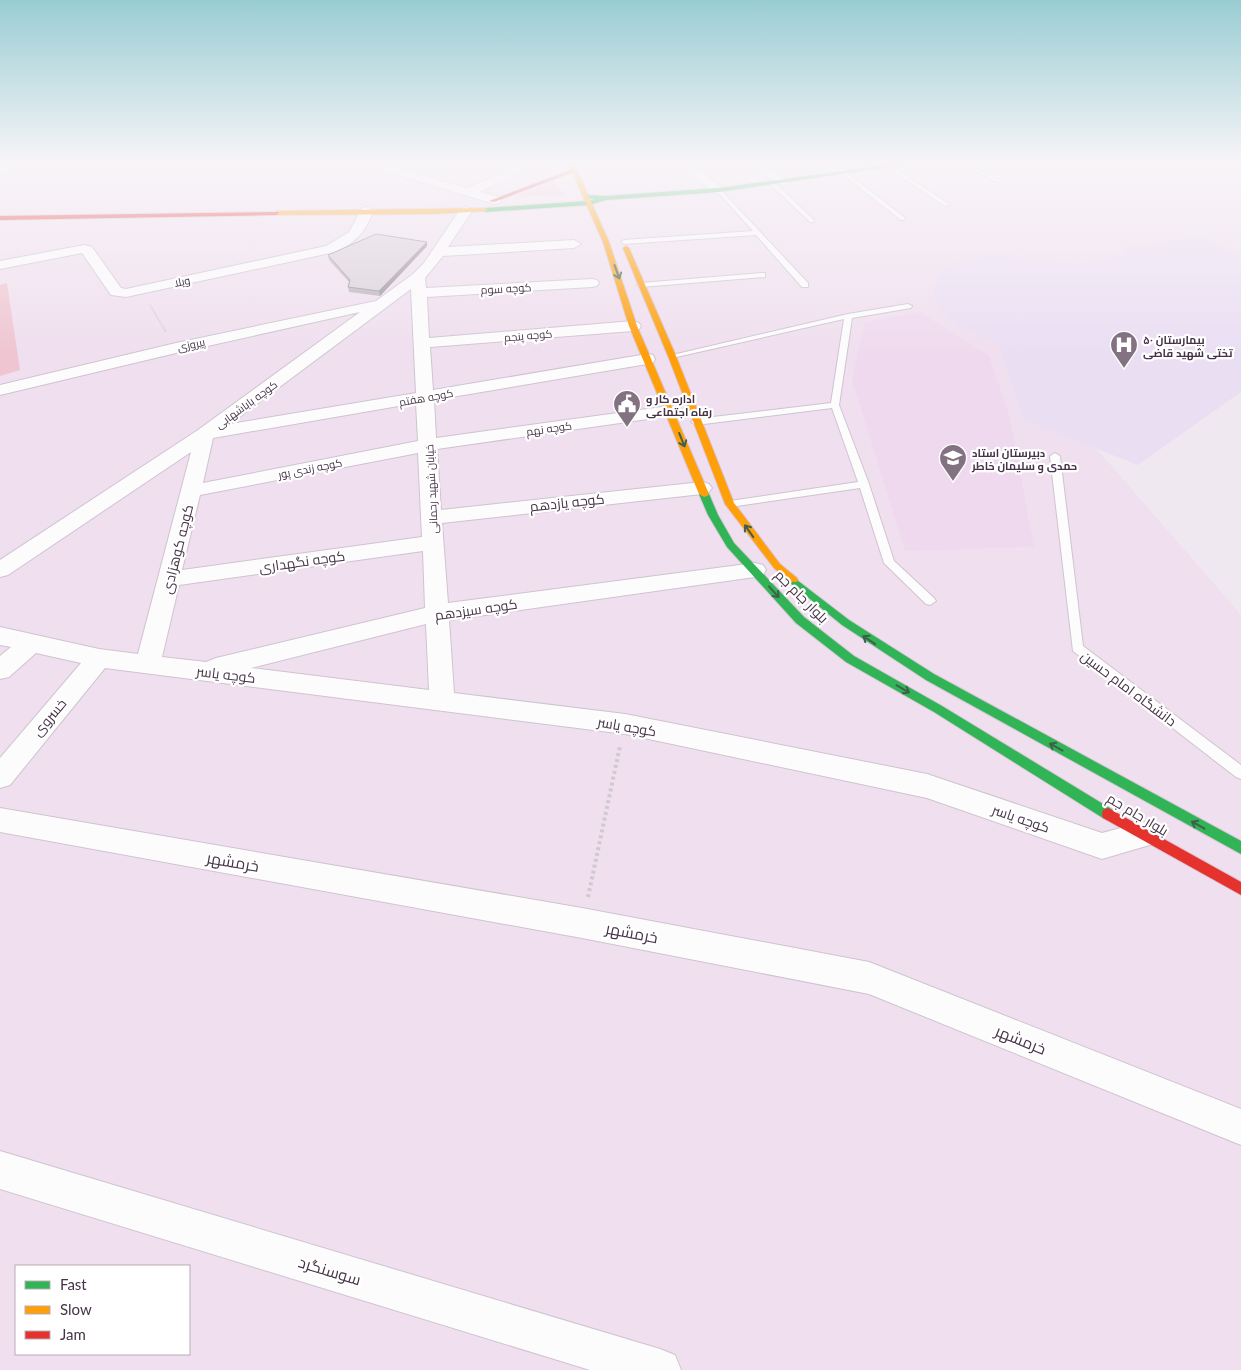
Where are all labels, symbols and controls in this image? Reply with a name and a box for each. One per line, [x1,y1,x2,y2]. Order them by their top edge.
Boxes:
one-way arrow [613,264,622,279]
street label: ویلا [173,273,192,290]
street label: کوچه سوم [480,280,532,298]
street label: کوچه پنجم [503,326,553,346]
hospital icon: بیمارستان ۵۰ تختی شهید قاضی [1109,330,1139,369]
place label: بیمارستان ۵۰ تختی شهید قاضی [1143,333,1233,361]
street label: پیروزی [176,335,206,354]
street label: کوچه باباشهابی [213,377,280,432]
street label: کوچه هفتم [398,386,455,410]
public building icon: اداره کار و رفاه اجتماعی [612,389,642,428]
place label: اداره کار و رفاه اجتماعی [646,392,712,419]
street label: کوچه نهم [525,418,573,440]
one-way arrow [677,432,687,447]
school or university icon: دبیرستان استاد حمدی و سلیمان خاطر [938,443,968,482]
street label: خیابان شهید رحمانی [422,444,441,534]
place label: دبیرستان استاد حمدی و سلیمان خاطر [971,446,1077,474]
street label: کوچه زندی پور [276,455,343,482]
street label: کوچه یازدهم [529,490,605,516]
street label: کوچه کوهزادی [158,503,198,596]
one-way arrow [744,525,755,539]
street label: کوچه نگهداری [258,547,346,577]
street label: بلوار جام جم [770,566,832,628]
one-way arrow [768,585,780,598]
street label: کوچه سیزدهم [434,595,519,625]
one-way arrow [862,635,876,645]
street label: دانشگاه امام حسین [1077,647,1180,731]
street label: کوچه یاسر [194,662,257,688]
one-way arrow [895,684,910,694]
street label: خسروی [28,695,70,739]
street label: کوچه یاسر [595,712,658,742]
one-way arrow [1048,742,1063,752]
street label: بلوار جام جم [1103,789,1172,841]
street label: کوچه یاسر [988,800,1052,838]
one-way arrow [1192,819,1206,829]
street label: خرمشهر [204,847,261,877]
street label: خرمشهر [603,917,660,948]
street label: خرمشهر [991,1020,1049,1060]
street label: سوسنگرد [296,1252,364,1289]
legend [15,1265,190,1355]
text: Fast [60,1275,87,1293]
text: Slow [60,1300,92,1318]
text: Jam [60,1325,86,1343]

